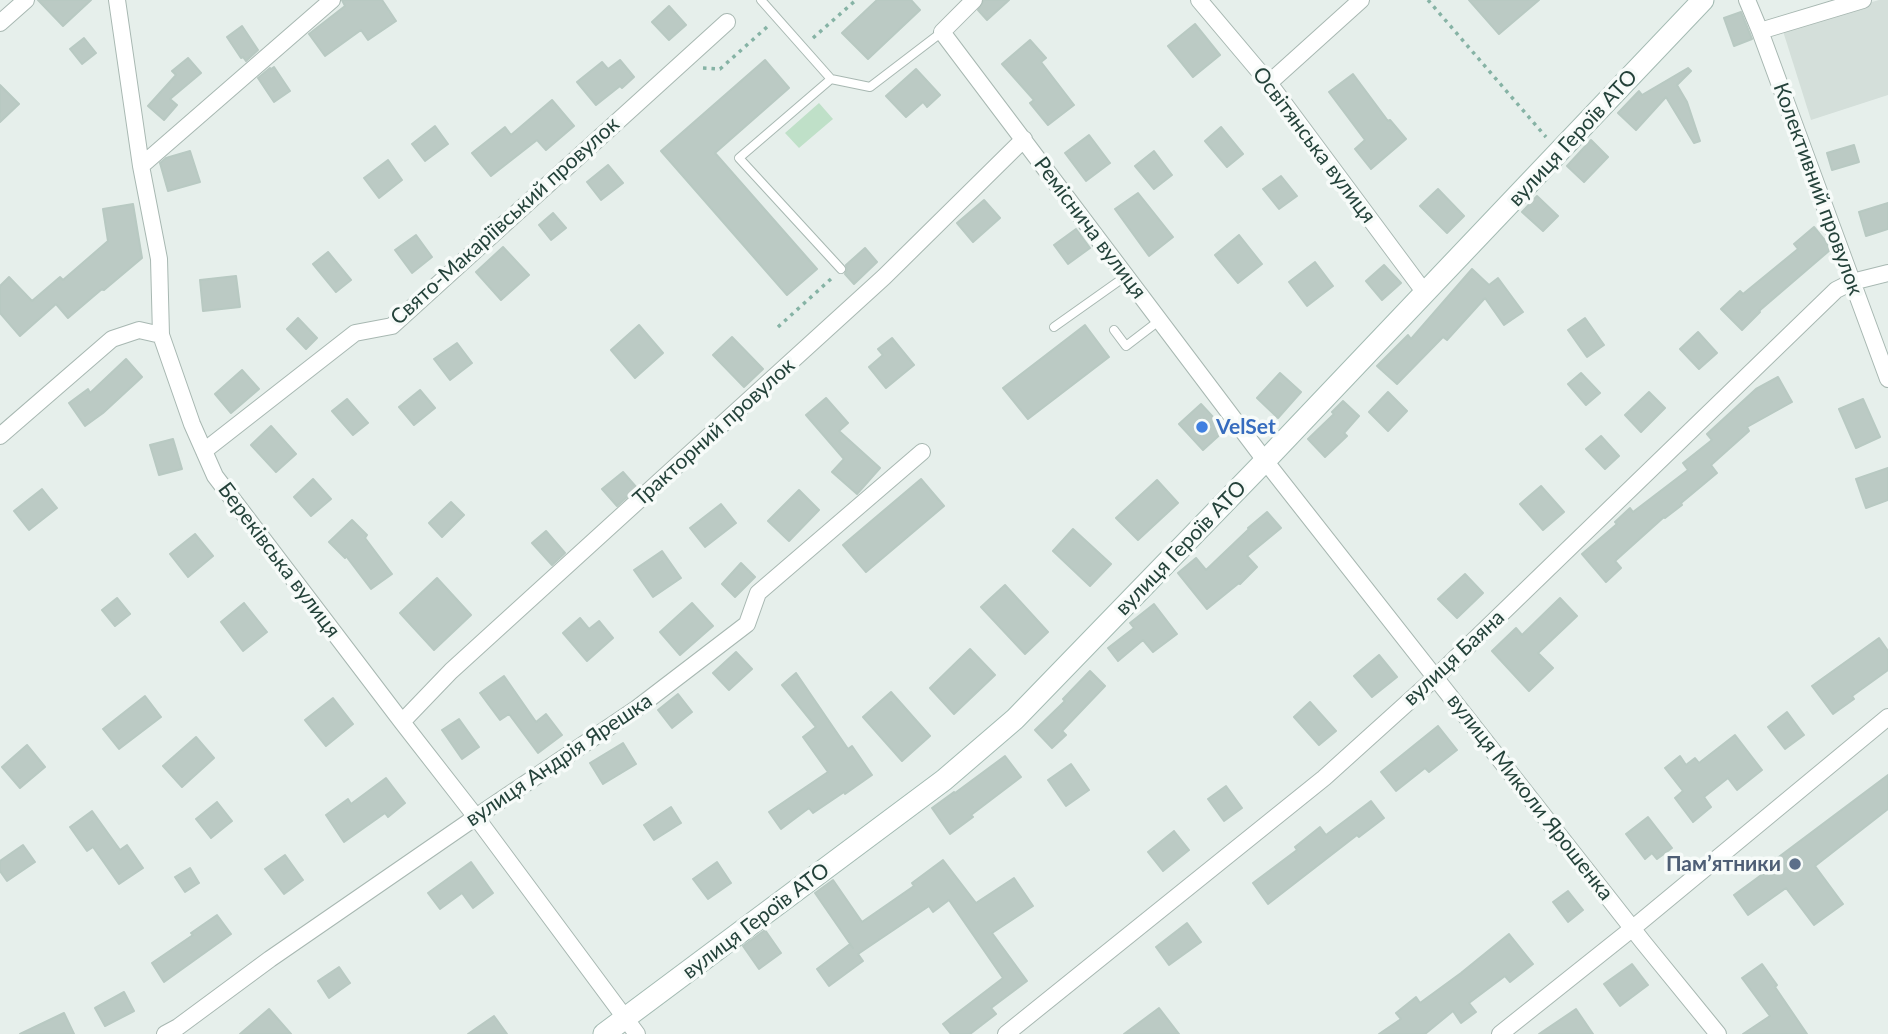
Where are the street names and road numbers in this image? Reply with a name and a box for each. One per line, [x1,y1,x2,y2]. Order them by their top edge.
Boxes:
street label: Освітянська вулиця [1247,62,1381,228]
street label: вулиця Героїв АТО [1503,65,1643,211]
street label: Колективний провулок [1768,79,1868,299]
street label: Свято-Макаріївський провулок [385,112,625,330]
street label: Реміснича вулиця [1028,152,1152,304]
street label: Тракторний провулок [628,353,800,511]
street label: вулиця Героїв АТО [1110,475,1252,621]
street label: Береківська вулиця [213,478,345,642]
street label: вулиця Баяна [1398,605,1510,711]
street label: вулиця Андрія Ярешка [461,688,657,832]
street label: вулиця Миколи Ярошенка [1442,689,1618,905]
street label: вулиця Героїв АТО [678,858,834,984]

